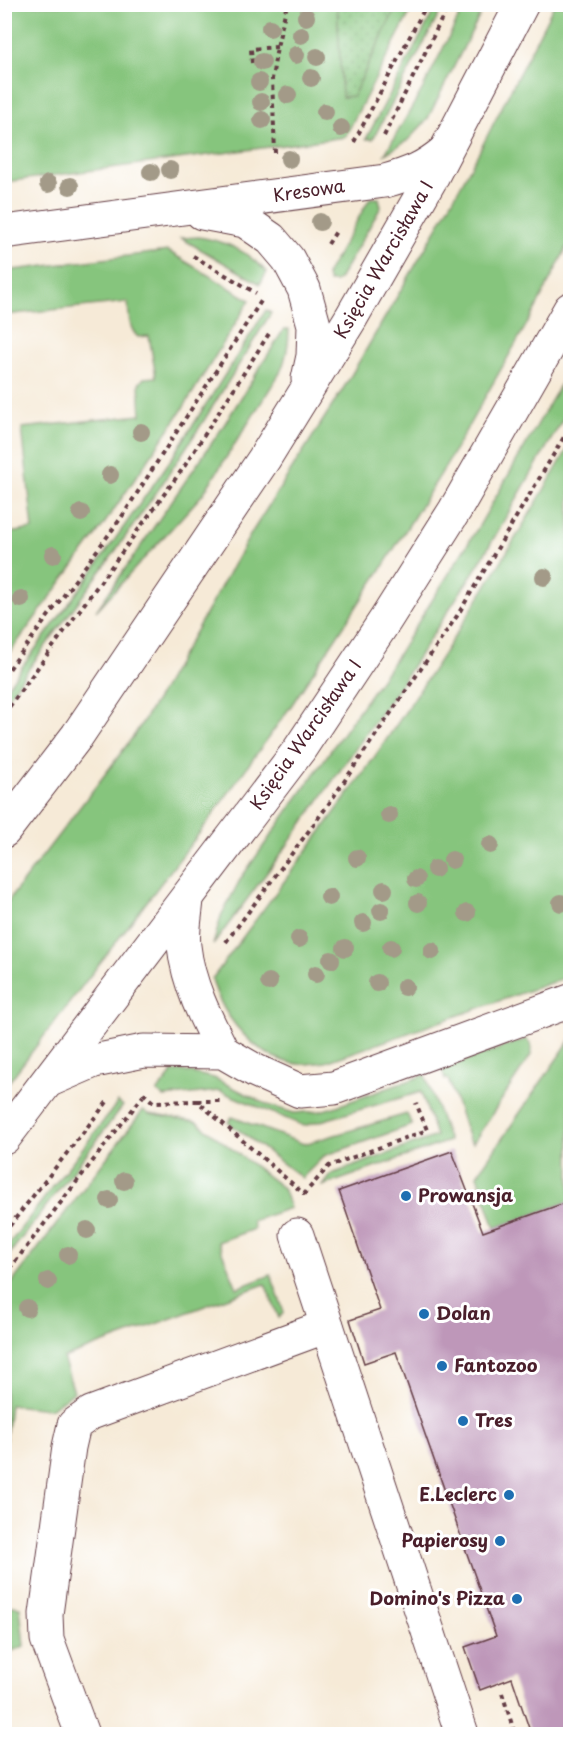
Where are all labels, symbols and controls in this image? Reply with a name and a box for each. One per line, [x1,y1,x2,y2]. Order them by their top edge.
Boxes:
street label: Kresowa [271,171,347,208]
street label: Księcia Warcisława I [326,175,439,343]
street label: Księcia Warcisława I [243,653,367,815]
place label: Prowansja [418,1181,513,1208]
marker: Prowansja [399,1189,413,1203]
place label: Dolan [436,1299,491,1326]
marker: Dolan [417,1307,431,1321]
place label: Fantozoo [454,1351,538,1378]
marker: Fantozoo [435,1359,449,1373]
place label: Tres [475,1406,513,1433]
marker: Tres [456,1414,470,1428]
place label: E.Leclerc [419,1480,497,1507]
marker: E.Leclerc [502,1488,516,1502]
place label: Papierosy [401,1526,488,1553]
marker: Papierosy [493,1534,507,1548]
place label: Domino's Pizza [369,1584,505,1611]
marker: Domino's Pizza [510,1592,524,1606]

